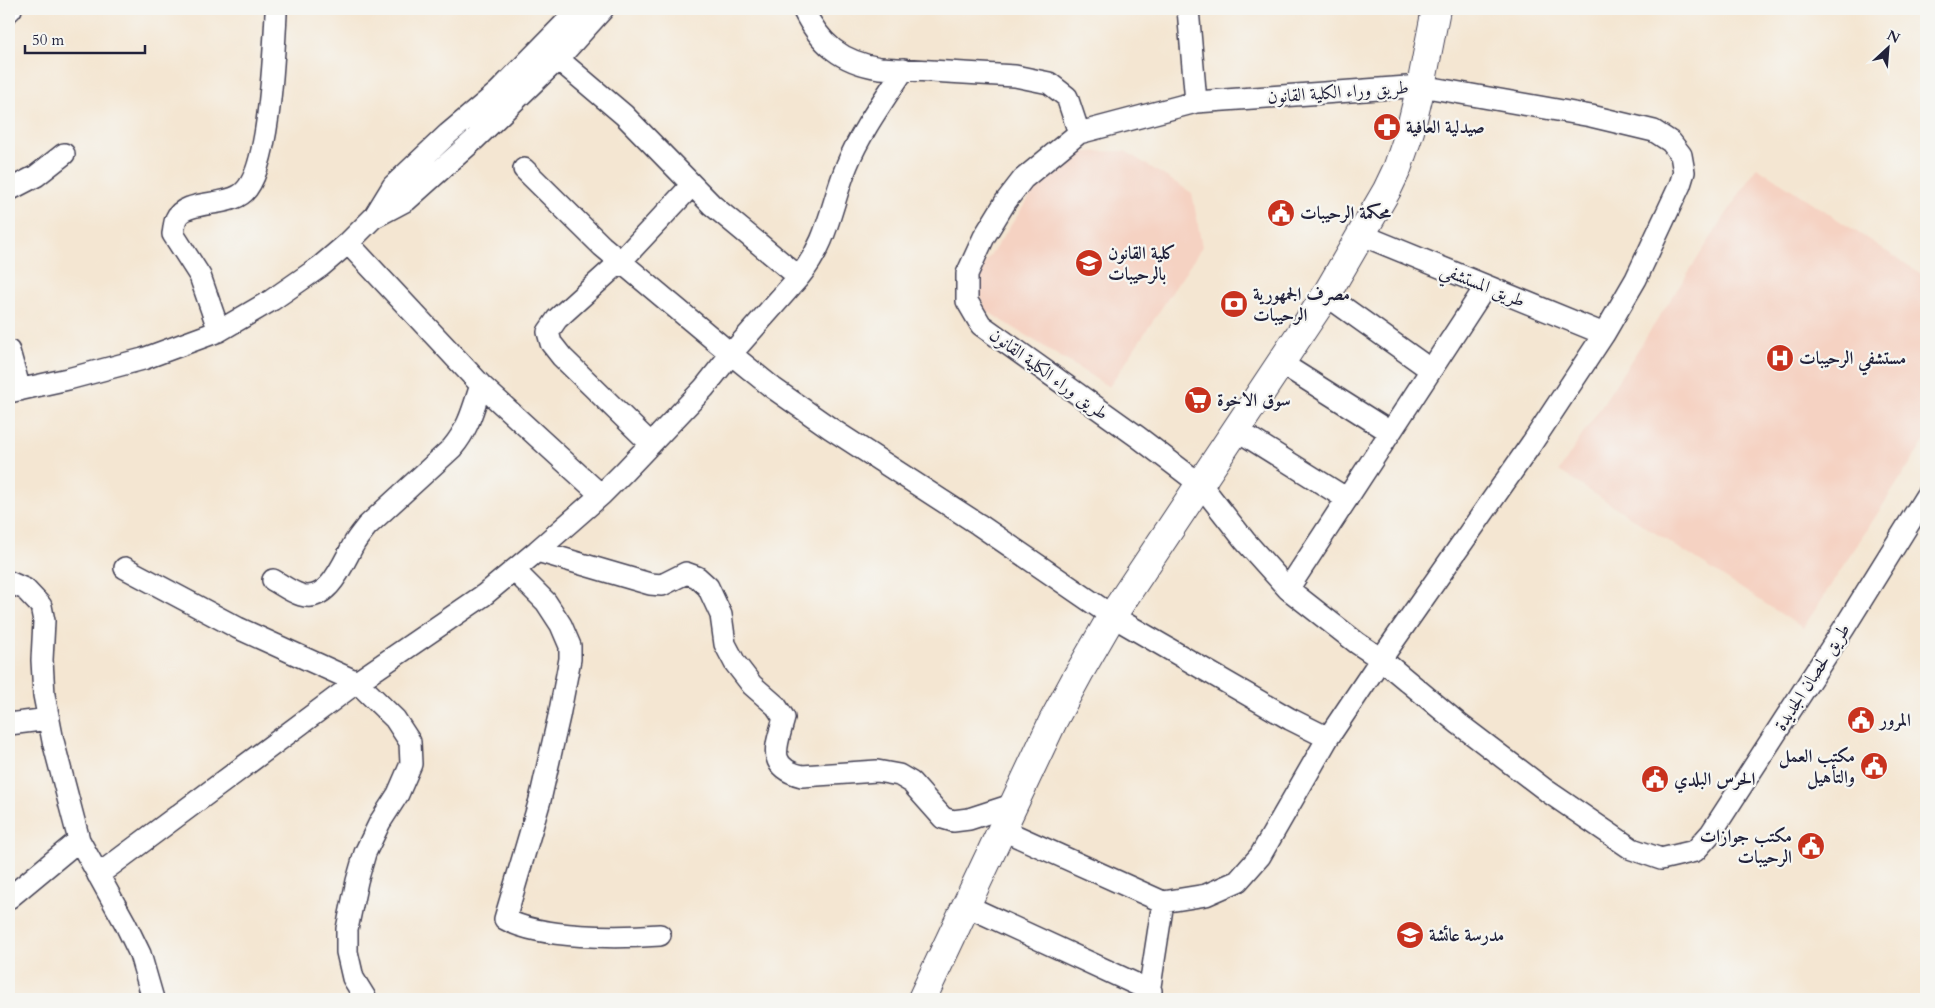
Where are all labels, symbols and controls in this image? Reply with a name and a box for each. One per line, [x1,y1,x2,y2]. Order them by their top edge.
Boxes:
scale bar [25,22,145,54]
north arrow [1862,22,1912,72]
text: N [1884,26,1903,48]
text: 50 m [32,30,64,50]
street label: طريق وراء الكلية القانون [1266,75,1410,110]
pharmacy icon: صيدلية العافية [1372,112,1402,142]
place label: صيدلية العافية [1406,115,1485,140]
public building icon: محكمة الرحيبات [1266,198,1296,228]
place label: محكمة الرحيبات [1300,201,1392,226]
place label: كلية القانون بالرحيبات [1108,241,1176,287]
school or university icon: كلية القانون بالرحيبات [1074,248,1104,278]
street label: طريق المستشفي [1435,257,1529,318]
place label: مصرف الجمهورية الرحيبات [1253,282,1350,328]
bank icon: مصرف الجمهورية الرحيبات [1219,289,1249,319]
street label: طريق وراء الكلية القانون [984,323,1113,426]
hospital icon: مستشفي الرحيبات [1765,343,1795,373]
place label: مستشفي الرحيبات [1799,346,1906,376]
supermarket icon: سوق الاخوة [1183,385,1213,415]
place label: سوق الاخوة [1217,388,1291,413]
street label: طريق لحصان الجديدة [1768,619,1857,736]
public building icon: المرور [1846,705,1876,735]
place label: المرور [1878,708,1911,733]
place label: مكتب العمل والتأهيل [1779,744,1855,790]
public building icon: مكتب العمل والتأهيل [1859,751,1889,781]
public building icon: الحرس البلدي [1640,764,1670,794]
place label: الحرس البلدي [1674,767,1756,794]
place label: مكتب جوازات الرحيبات [1700,824,1792,870]
public building icon: مكتب جوازات الرحيبات [1796,831,1826,861]
school or university icon: مدرسة عائشة [1395,920,1425,950]
place label: مدرسة عائشة [1429,923,1504,948]

